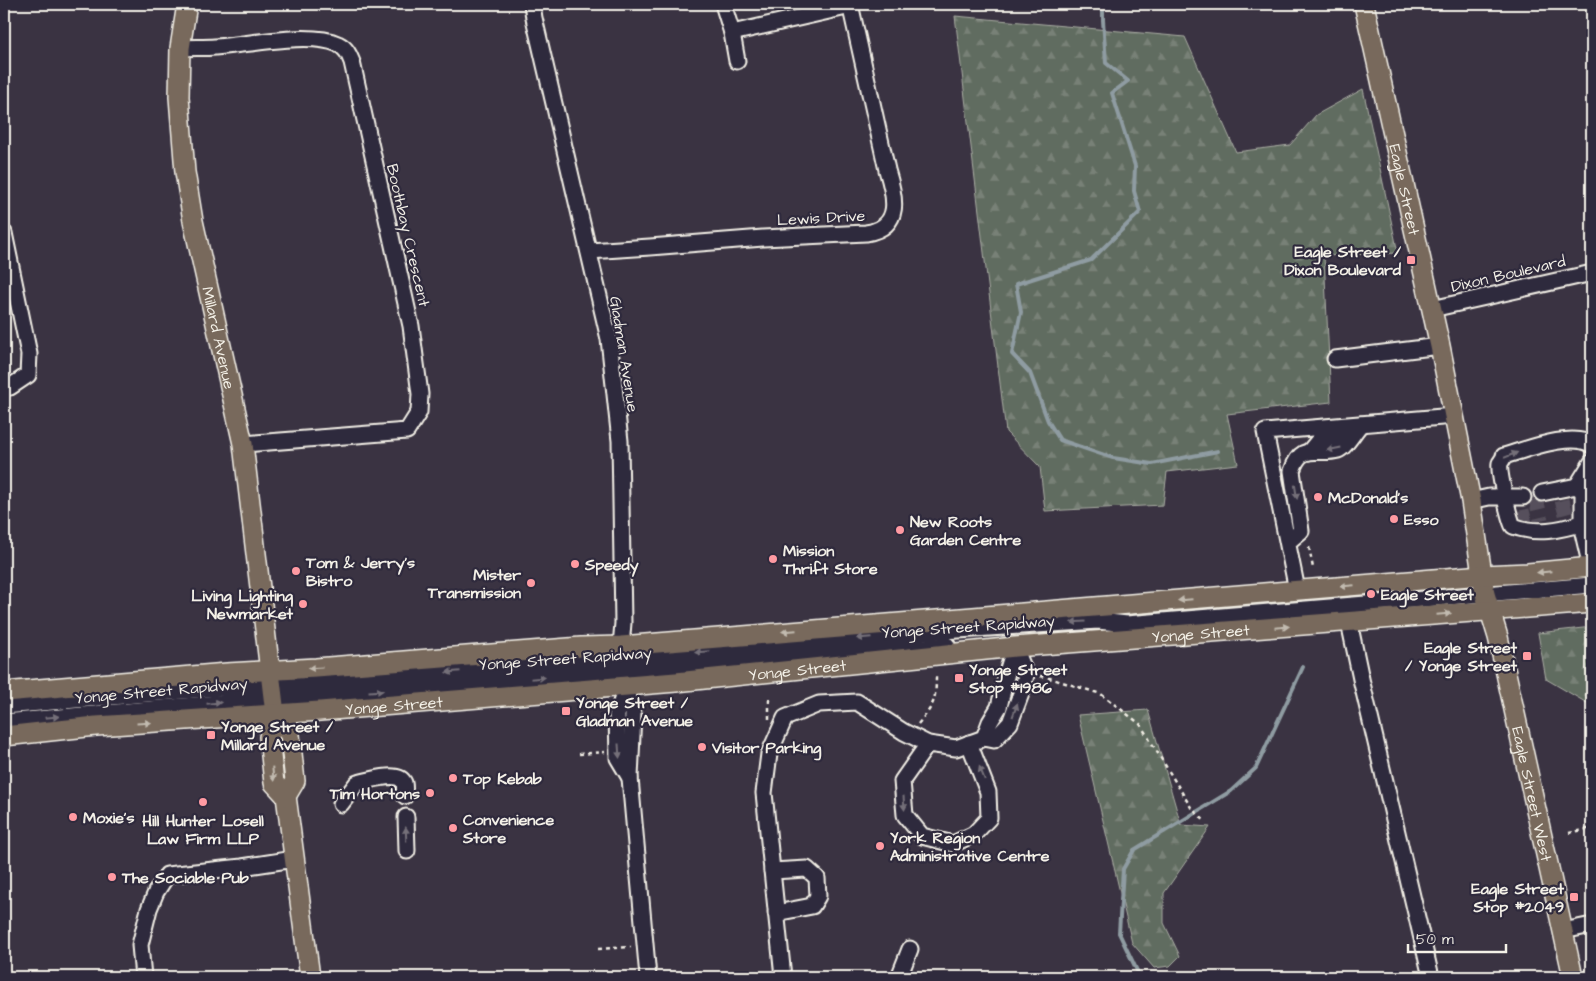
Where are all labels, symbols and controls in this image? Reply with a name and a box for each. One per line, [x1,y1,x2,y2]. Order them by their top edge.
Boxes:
street label: Eagle Street [1383,142,1425,238]
street label: Boothbay Crescent [380,162,435,310]
street label: Lewis Drive [776,205,866,231]
place label: Eagle Street / Dixon Boulevard [1284,241,1402,281]
street label: Dixon Boulevard [1449,250,1568,298]
marker: Eagle Street / Dixon Boulevard [1405,254,1417,266]
street label: Millard Avenue [196,285,240,391]
street label: Gladman Avenue [604,295,644,414]
one-way arrow [1326,446,1342,454]
one-way arrow [1504,451,1518,459]
one-way arrow [1292,485,1300,501]
place label: McDonald's [1328,487,1408,509]
marker: McDonald's [1312,491,1324,503]
place label: Esso [1404,509,1440,531]
place label: New Roots Garden Centre [910,511,1022,551]
marker: Esso [1388,513,1400,525]
marker: New Roots Garden Centre [894,524,906,536]
place label: Mission Thrift Store [782,540,878,580]
place label: Tom & Jerry's Bistro [305,552,415,592]
marker: Mission Thrift Store [767,553,779,565]
place label: Speedy [584,554,639,577]
marker: Speedy [569,558,581,570]
place label: Mister Transmission [427,564,521,604]
marker: Tom & Jerry's Bistro [290,565,302,577]
one-way arrow [1535,568,1551,576]
marker: Mister Transmission [525,577,537,589]
one-way arrow [1338,583,1354,591]
place label: Eagle Street [1381,584,1474,608]
place label: Living Lighting Newmarket [191,585,294,625]
marker: Eagle Street [1365,588,1377,600]
one-way arrow [1176,596,1192,604]
marker: Living Lighting Newmarket [297,598,309,610]
street label: Yonge Street Rapidway [881,610,1056,645]
one-way arrow [1437,610,1453,618]
one-way arrow [1070,619,1086,627]
street label: Yonge Street [1151,619,1251,649]
one-way arrow [1275,623,1291,631]
one-way arrow [781,627,797,635]
one-way arrow [855,634,871,642]
place label: Eagle Street / Yonge Street [1405,637,1518,679]
street label: Yonge Street Rapidway [478,642,653,677]
one-way arrow [694,649,710,657]
marker: Eagle Street / Yonge Street [1521,650,1533,662]
street label: Yonge Street [747,654,848,686]
place label: Yonge Street Stop #1986 [968,659,1068,699]
one-way arrow [306,665,322,673]
one-way arrow [444,668,460,676]
street label: Yonge Street Rapidway [74,672,249,711]
marker: Yonge Street Stop #1986 [953,672,965,684]
one-way arrow [530,674,546,682]
one-way arrow [368,686,384,694]
street label: Yonge Street [344,691,444,721]
place label: Yonge Street / Gladman Avenue [576,692,693,732]
one-way arrow [206,699,222,707]
one-way arrow [1012,702,1019,717]
marker: Yonge Street / Gladman Avenue [560,705,572,717]
one-way arrow [45,713,61,721]
place label: Yonge Street / Millard Avenue [221,716,334,756]
one-way arrow [137,719,153,727]
street label: Eagle Street West [1506,725,1557,864]
marker: Yonge Street / Millard Avenue [205,729,217,741]
place label: Visitor Parking [711,737,822,761]
marker: Visitor Parking [696,741,708,753]
one-way arrow [615,743,623,759]
one-way arrow [978,765,986,780]
one-way arrow [269,767,277,783]
place label: Top Kebab [462,768,542,790]
marker: Top Kebab [447,772,459,784]
place label: Tim Hortons [329,783,420,805]
marker: Tim Hortons [424,787,436,799]
one-way arrow [900,795,908,811]
marker: Hill Hunter Losell Law Firm LLP [197,796,209,808]
place label: Moxie's [83,807,134,829]
place label: Convenience Store [462,809,554,849]
place label: Hill Hunter Losell Law Firm LLP [142,810,264,850]
marker: Moxie's [67,811,79,823]
marker: Convenience Store [447,822,459,834]
one-way arrow [402,826,410,842]
place label: York Region Administrative Centre [890,827,1050,867]
marker: York Region Administrative Centre [874,840,886,852]
place label: The Sociable Pub [121,867,249,889]
marker: The Sociable Pub [106,871,118,883]
place label: Eagle Street Stop #2049 [1471,878,1565,918]
marker: Eagle Street Stop #2049 [1568,891,1580,903]
scale bar [1408,921,1506,953]
text: 50 m [1416,929,1454,950]

